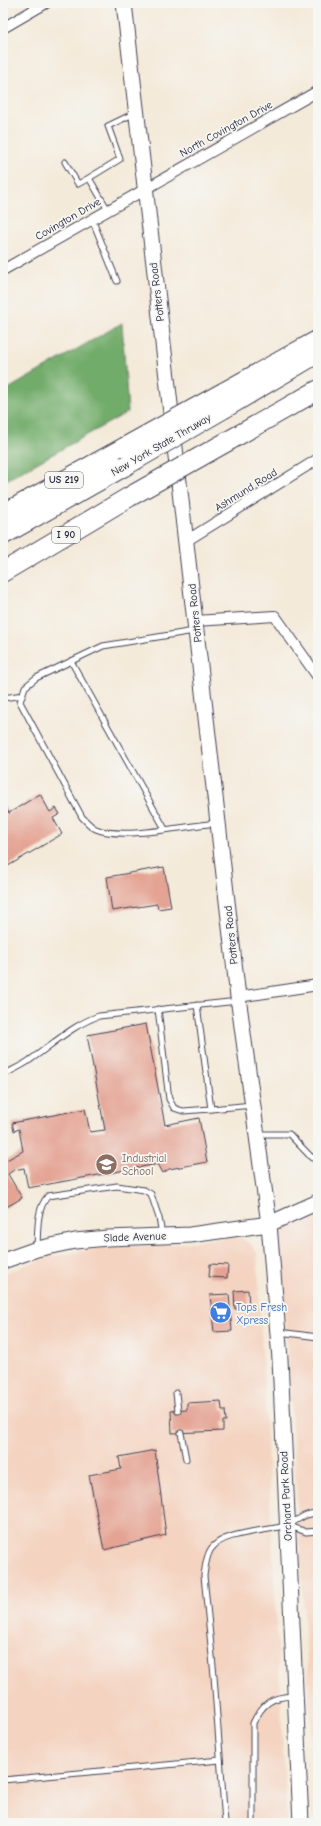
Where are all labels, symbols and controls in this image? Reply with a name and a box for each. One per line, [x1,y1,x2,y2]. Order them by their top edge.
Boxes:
street label: North Covington Drive [178,98,275,160]
street label: Covington Drive [33,195,104,243]
street label: Potters Road [147,262,167,322]
street label: New York State Thruway [109,411,213,479]
street label: Ashmund Road [212,466,280,514]
road number: US 219 [45,472,83,488]
road number: I 90 [52,527,80,543]
street label: Potters Road [185,583,205,643]
street label: Potters Road [221,905,241,965]
school or university icon: Industrial School [94,1151,120,1177]
place label: Industrial School [122,1152,167,1178]
street label: Slade Avenue [103,1229,167,1245]
supermarket icon: Tops Fresh Xpress [207,1300,233,1326]
place label: Tops Fresh Xpress [236,1301,287,1327]
street label: Orchard Park Road [277,1451,295,1541]

